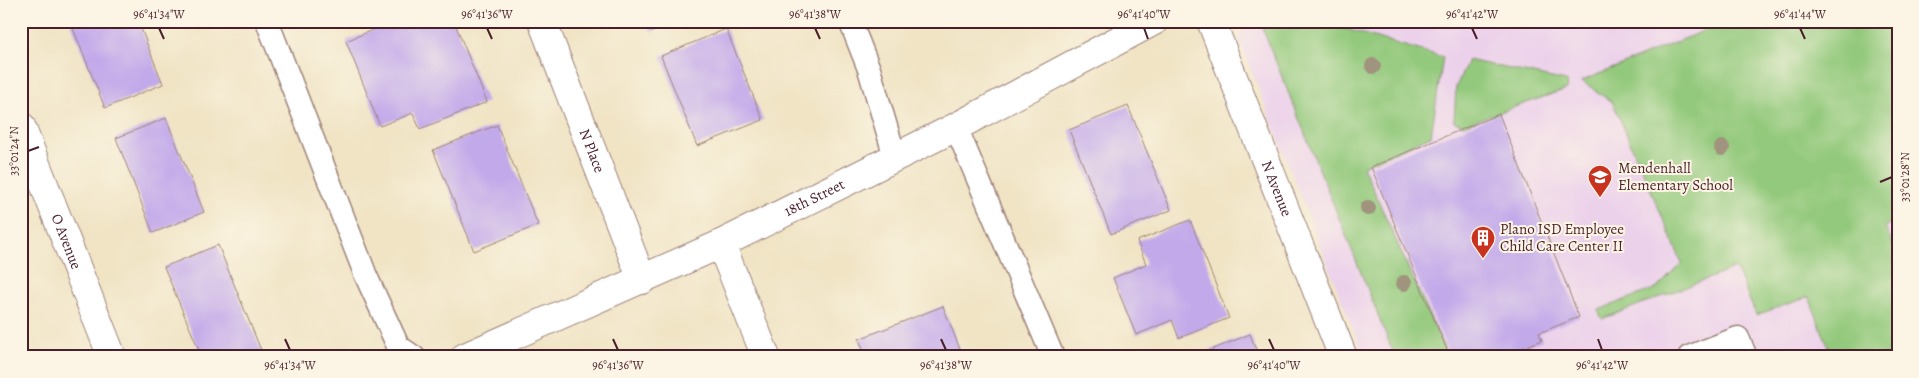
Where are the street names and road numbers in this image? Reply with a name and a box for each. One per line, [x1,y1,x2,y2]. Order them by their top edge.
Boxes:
street label: N Place [575,126,610,176]
street label: N Avenue [1257,158,1297,220]
street label: 18th Street [781,174,848,221]
street label: O Avenue [46,211,86,272]

